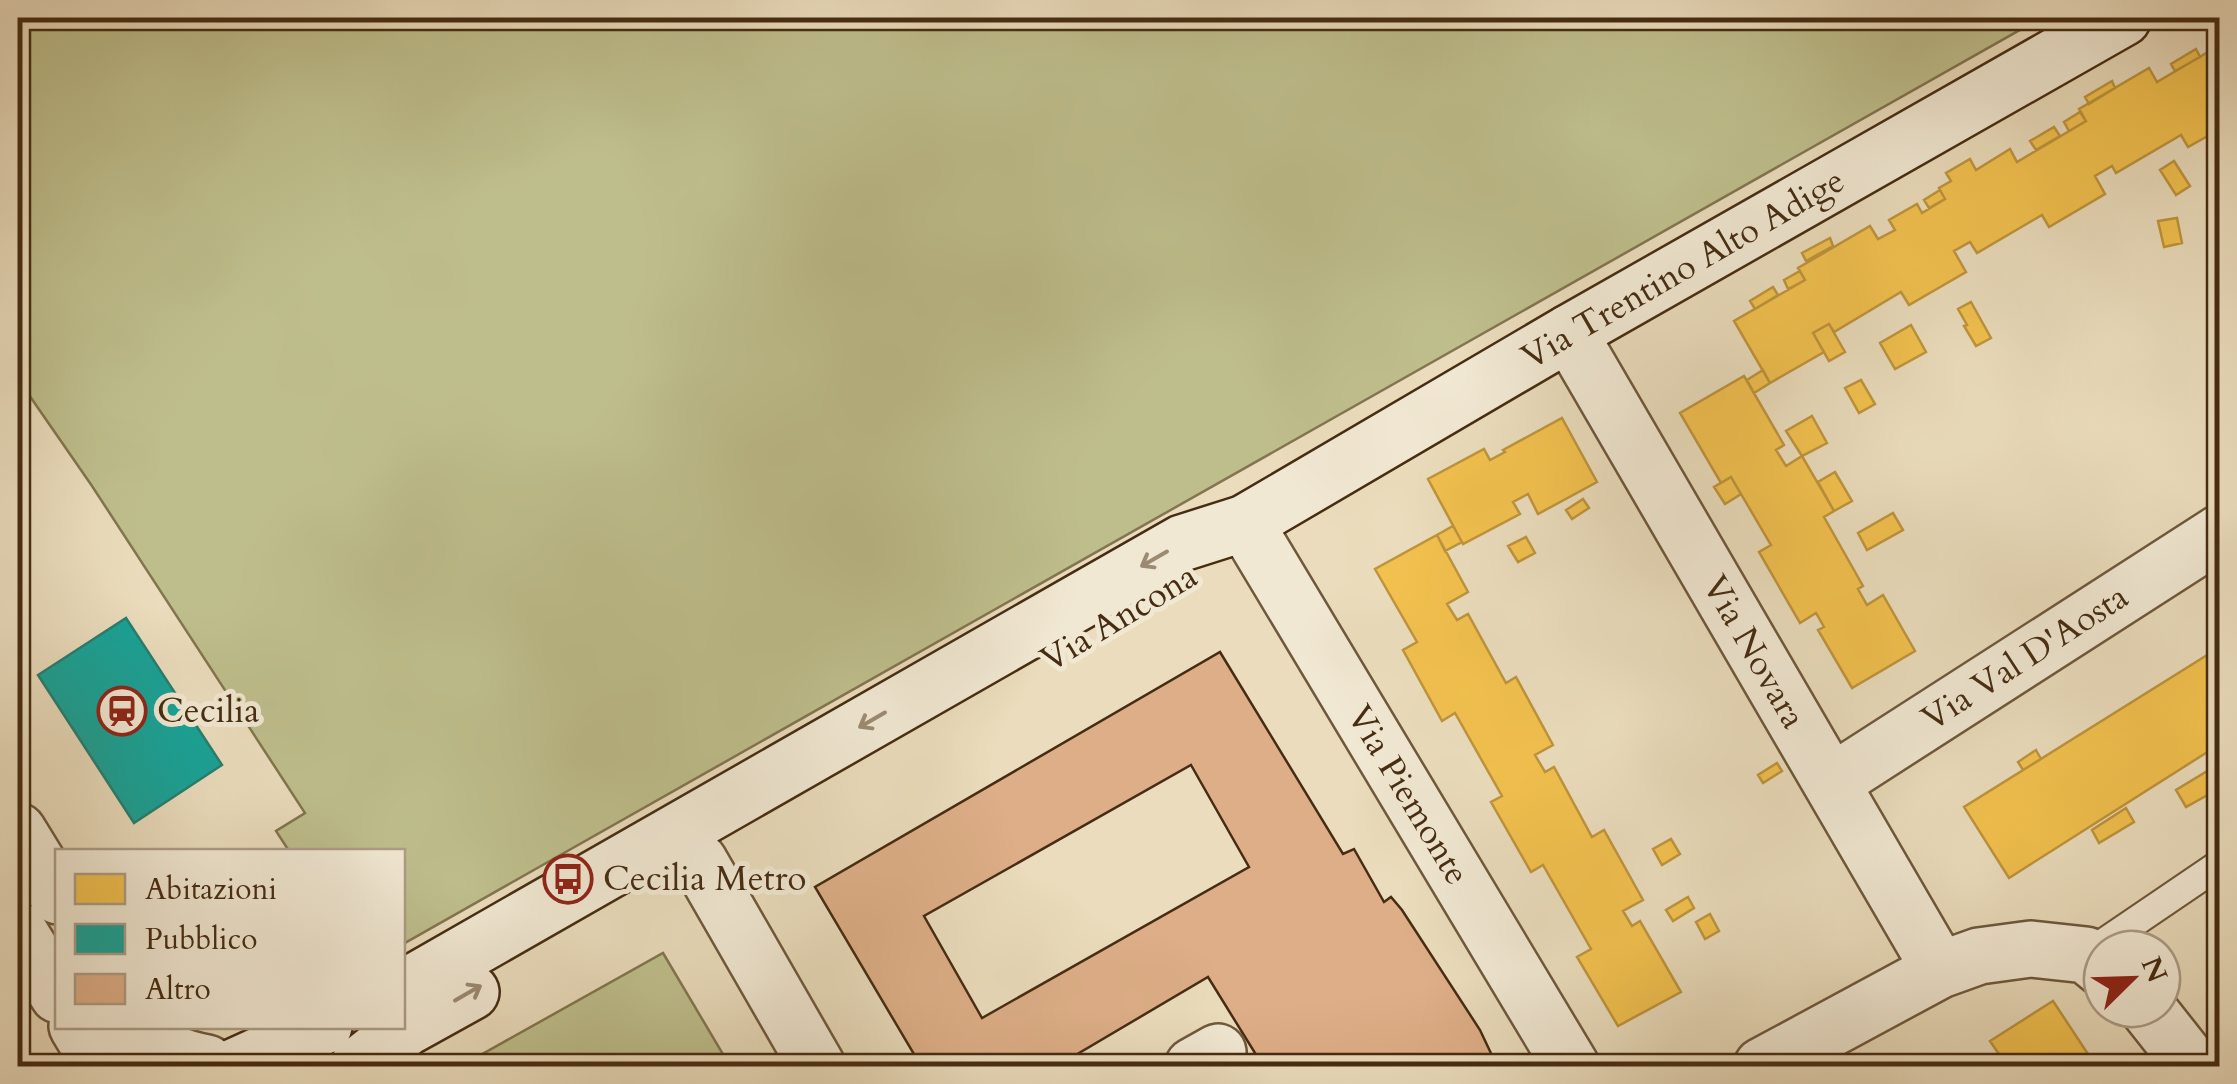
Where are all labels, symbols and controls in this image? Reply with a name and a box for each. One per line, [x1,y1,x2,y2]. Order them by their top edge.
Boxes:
street label: Via Trentino Alto Adige [1513,157,1853,381]
one-way arrow [1141,549,1169,569]
street label: Via Ancona [1032,552,1206,684]
street label: Via Novara [1691,567,1817,737]
street label: Via Val D'Aosta [1912,573,2138,743]
station icon: Cecilia [96,685,148,737]
place label: Cecilia [157,687,259,735]
street label: Via Piemonte [1335,696,1481,894]
one-way arrow [858,710,887,730]
legend [55,849,405,1029]
bus stop icon: Cecilia Metro [542,853,594,905]
place label: Cecilia Metro [603,855,806,903]
text: Abitazioni [145,869,277,910]
text: Pubblico [145,919,257,960]
north arrow [2082,929,2182,1029]
text: N [2132,951,2176,988]
text: Altro [145,969,211,1010]
one-way arrow [453,983,482,1003]

